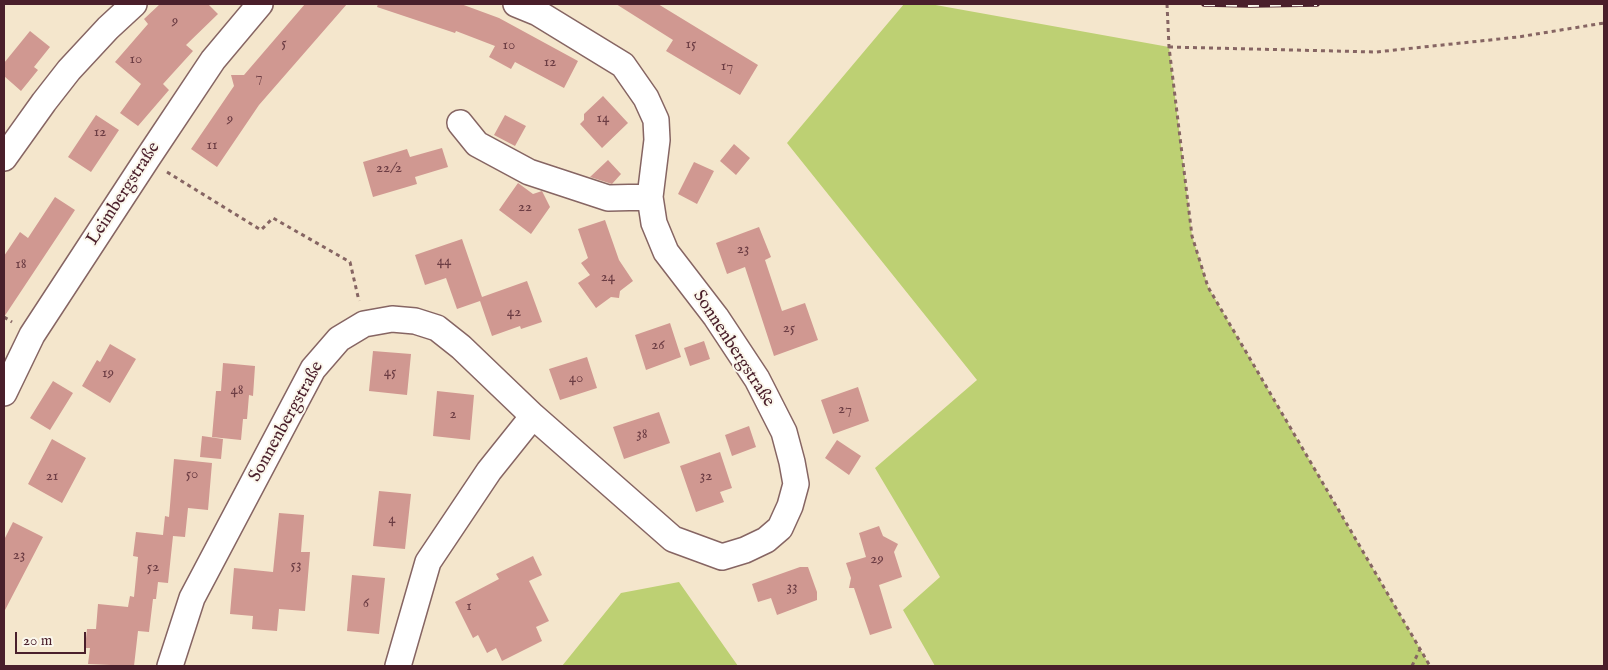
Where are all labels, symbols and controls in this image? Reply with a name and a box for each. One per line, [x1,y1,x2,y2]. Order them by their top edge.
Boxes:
house number: 9 [172,13,178,31]
house number: 5 [281,35,287,53]
house number: 15 [685,36,697,54]
house number: 10 [503,37,515,55]
house number: 10 [130,51,142,69]
house number: 12 [544,54,556,72]
house number: 17 [721,58,733,76]
house number: 7 [255,69,263,87]
house number: 14 [597,110,609,128]
house number: 9 [227,111,233,129]
house number: 12 [94,124,106,142]
house number: 11 [206,137,218,155]
street label: Leimbergstraße [83,138,165,250]
house number: 22/2 [376,160,402,178]
house number: 22 [518,199,532,217]
house number: 23 [737,241,749,259]
house number: 44 [437,253,451,271]
house number: 18 [15,256,27,274]
house number: 24 [601,269,615,287]
street label: Sonnenbergstraße [687,287,779,411]
house number: 42 [507,304,521,322]
house number: 25 [783,320,795,338]
house number: 26 [651,337,665,355]
street label: Sonnenbergstraße [245,358,329,486]
house number: 45 [384,364,396,382]
house number: 19 [102,365,114,383]
house number: 40 [569,370,583,388]
house number: 48 [230,382,244,400]
house number: 27 [838,401,852,419]
house number: 2 [449,406,457,424]
house number: 38 [636,426,648,444]
house number: 50 [186,466,198,484]
house number: 21 [46,468,58,486]
house number: 32 [700,468,712,486]
house number: 4 [388,511,396,529]
house number: 23 [13,547,25,565]
house number: 29 [870,551,884,569]
house number: 53 [290,557,302,575]
house number: 52 [147,559,159,577]
house number: 33 [786,579,798,597]
house number: 6 [363,595,369,613]
house number: 1 [466,598,472,616]
scale bar [18,622,89,654]
text: 20 m [23,631,52,650]

